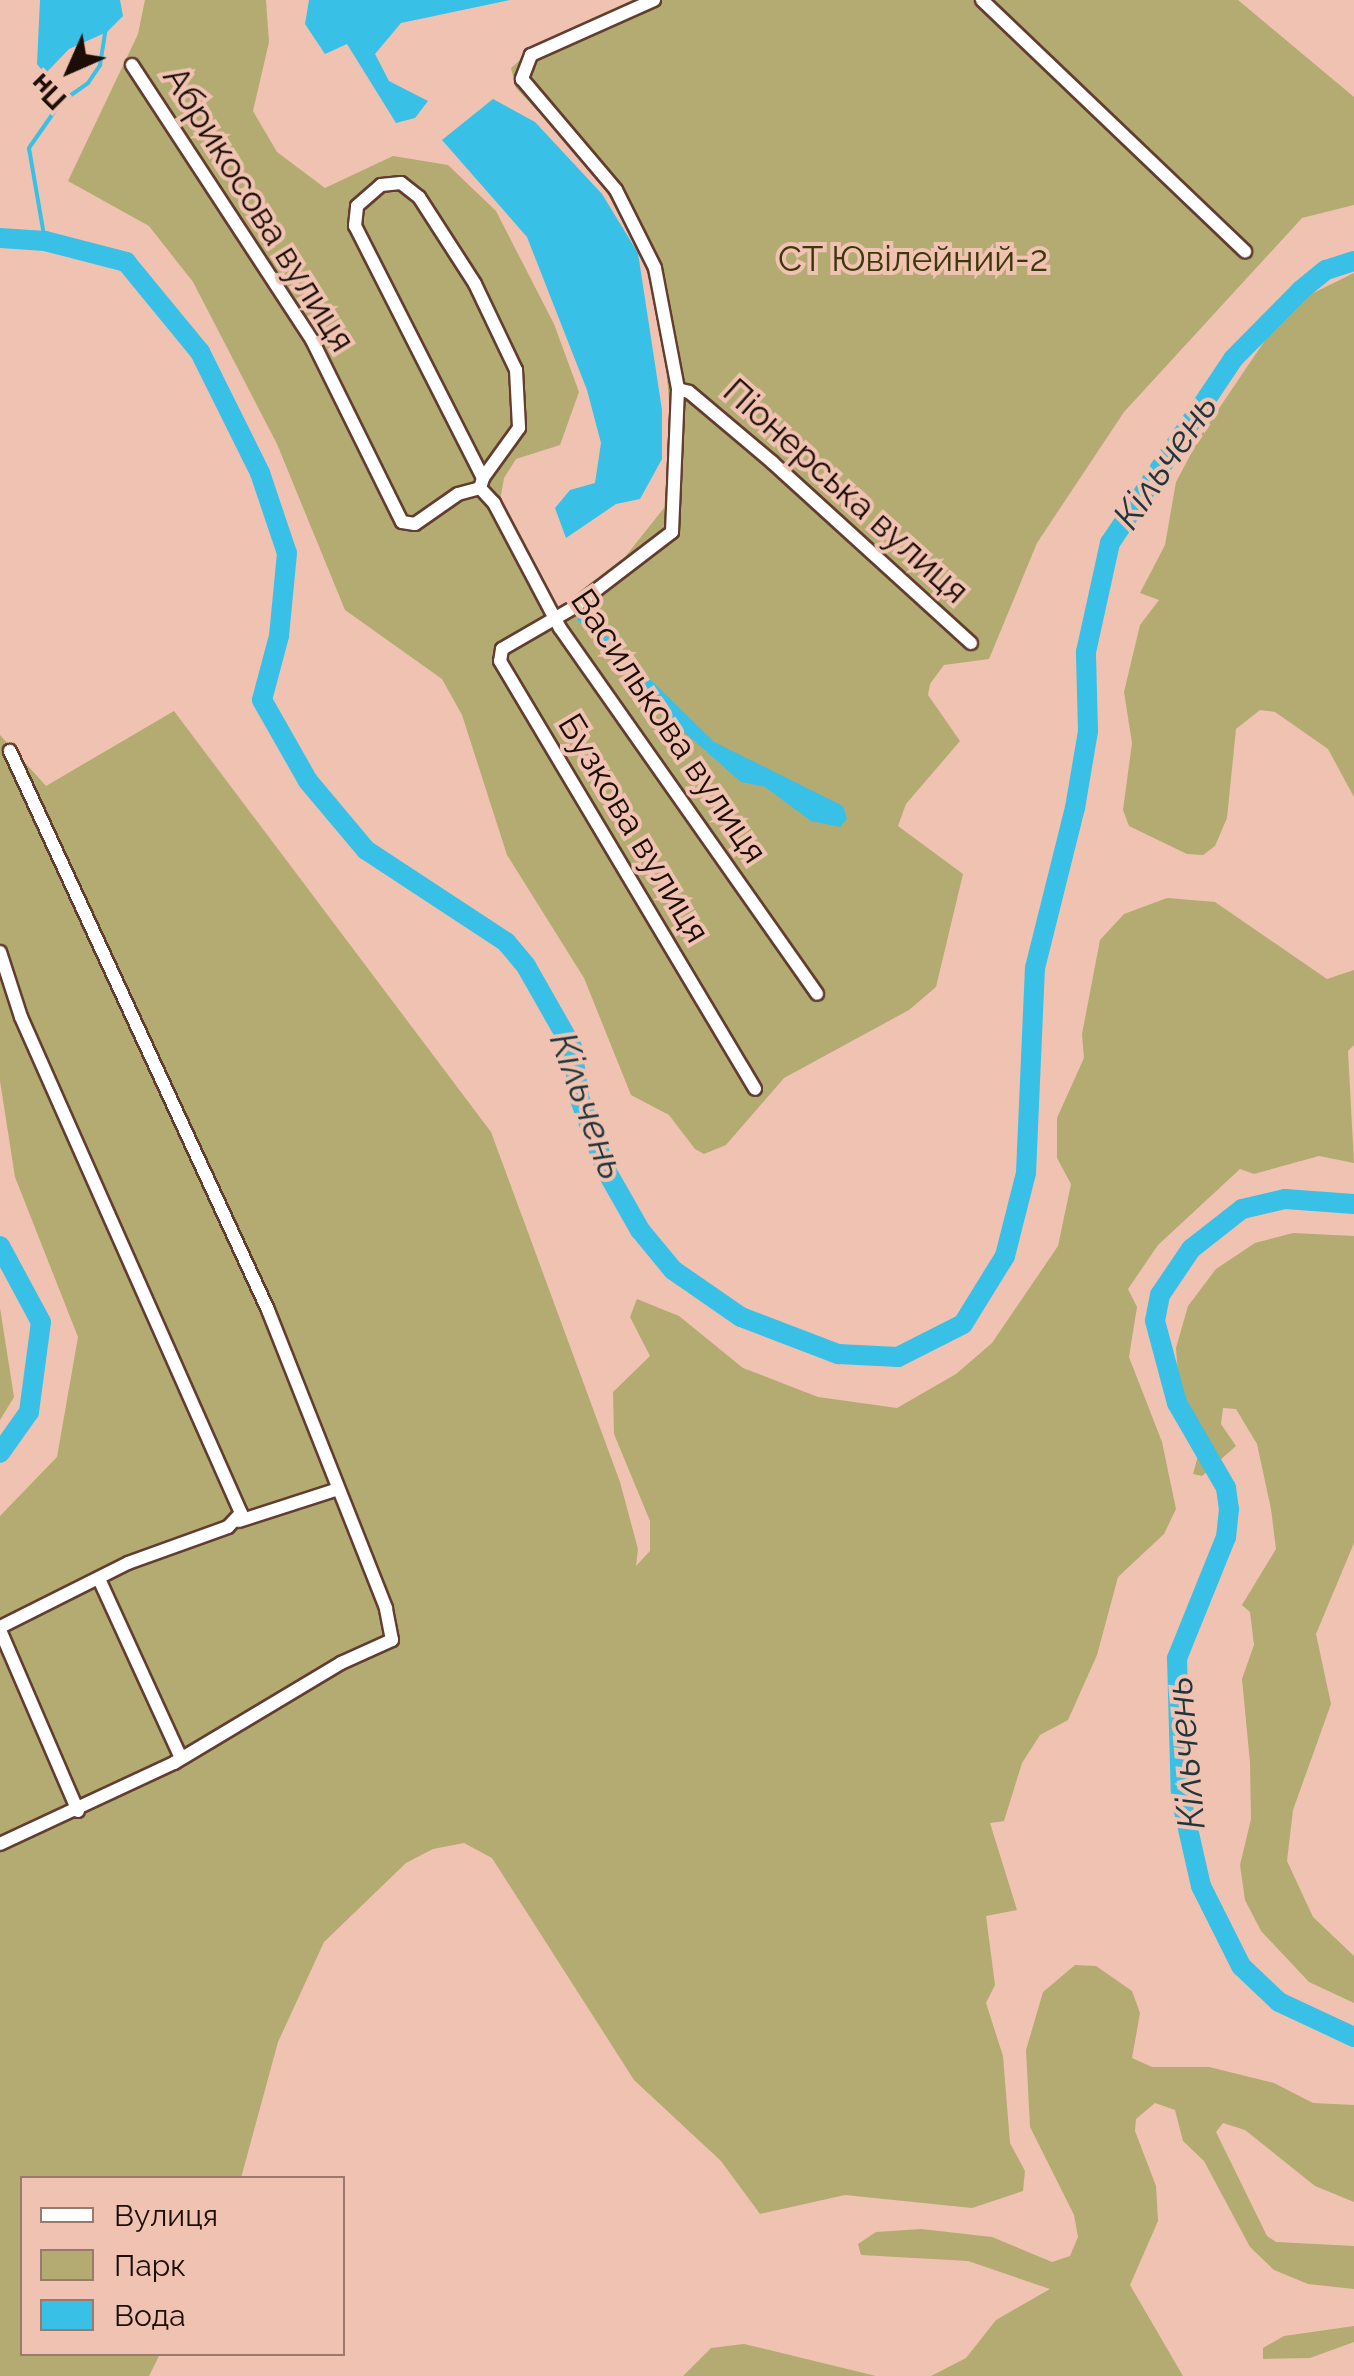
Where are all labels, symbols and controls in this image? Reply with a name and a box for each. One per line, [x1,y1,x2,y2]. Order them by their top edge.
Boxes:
north arrow [20,20,120,120]
street label: Абрикосова вулиця [154,59,364,359]
text: Пн [24,67,73,116]
park label: СT Ювілейний-2 [778,238,1048,280]
street label: Піонерська вулиця [715,370,977,612]
water label: Кільчень [1103,385,1227,537]
street label: Василькова вулиця [562,581,776,871]
street label: Бузкова вулиця [549,706,719,950]
water label: Кільчень [540,1026,636,1186]
water label: Кільчень [1156,1675,1214,1831]
legend [20,2176,345,2356]
text: Вулиця [114,2198,218,2233]
text: Парк [114,2248,186,2283]
text: Вода [114,2298,186,2333]

